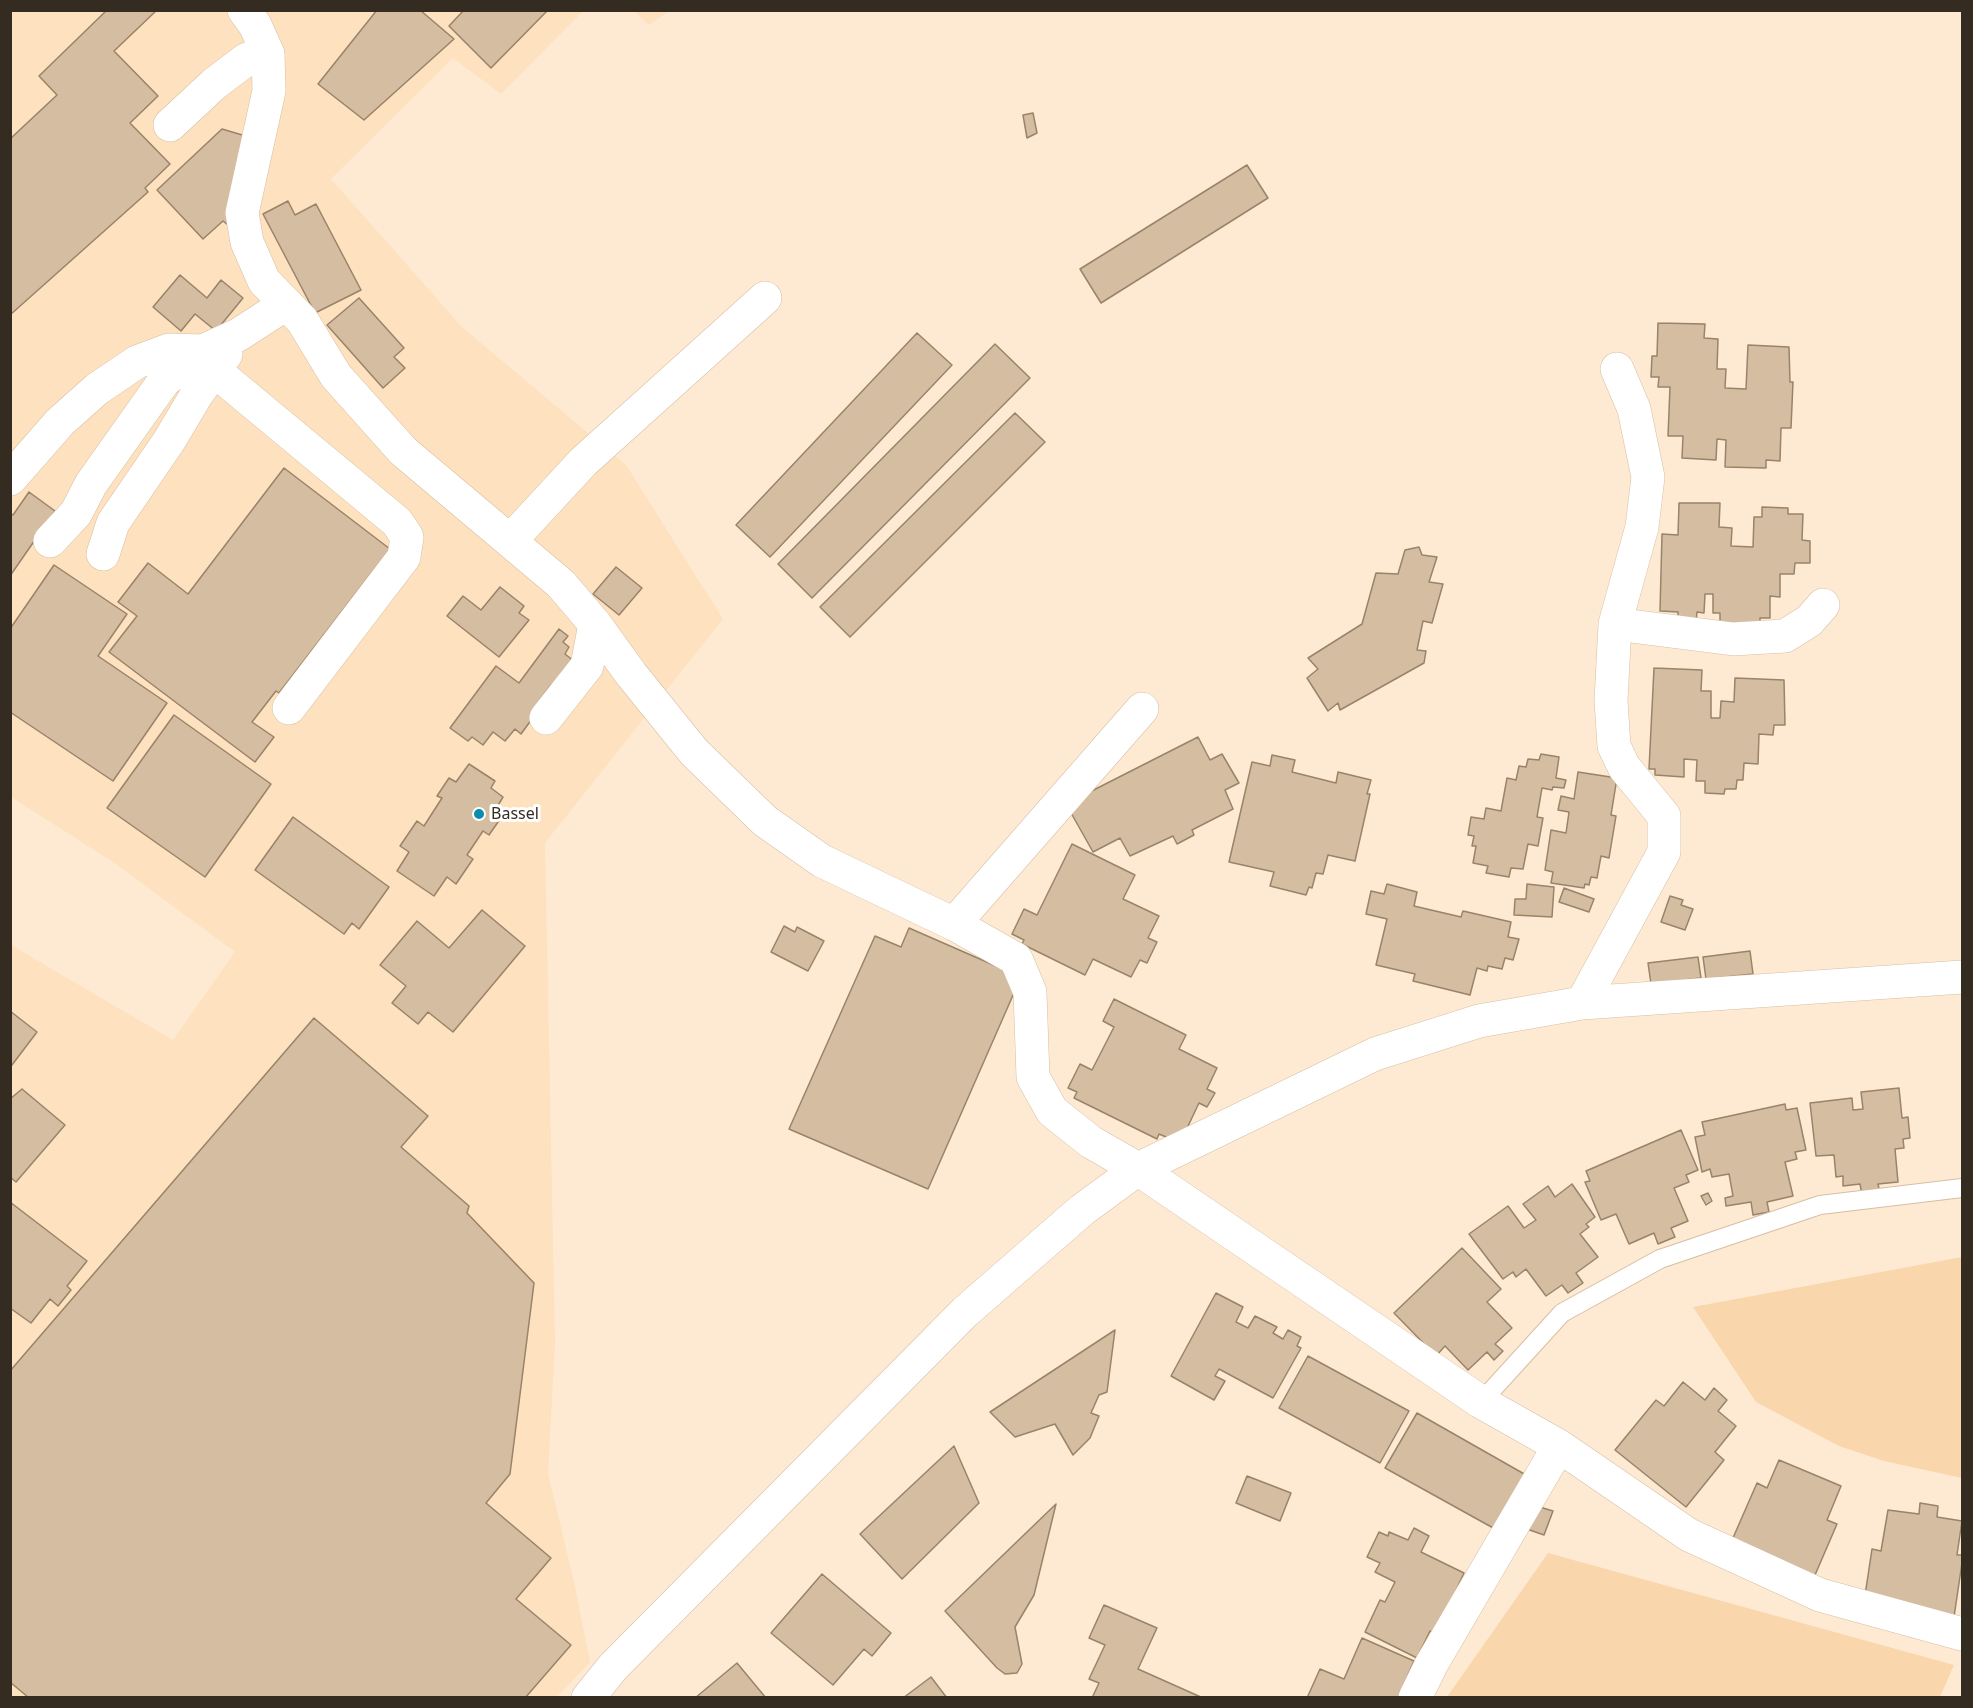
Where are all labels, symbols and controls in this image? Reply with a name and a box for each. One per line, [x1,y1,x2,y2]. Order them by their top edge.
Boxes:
place label: Bassel [491,804,539,824]
marker: Bassel [472,807,486,821]

